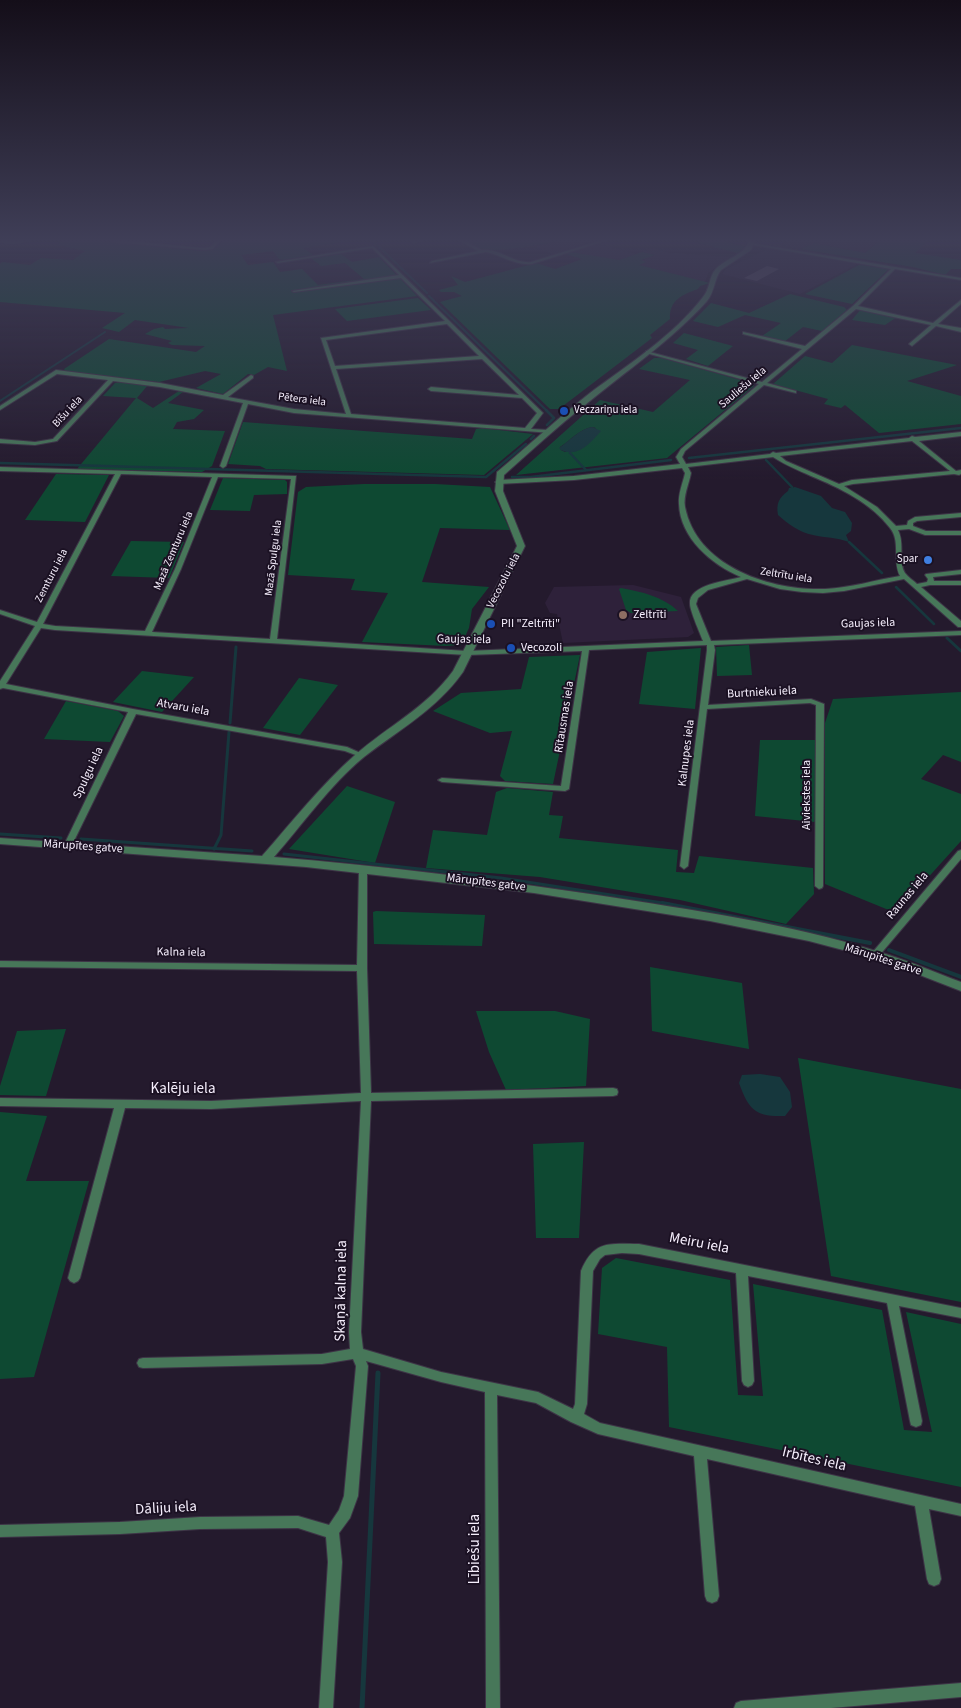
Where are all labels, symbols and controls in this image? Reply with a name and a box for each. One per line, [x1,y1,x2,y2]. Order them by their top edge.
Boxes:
street label: Sauliešu iela [717,364,769,412]
street label: Pētera iela [277,391,327,409]
street label: Bišu iela [50,393,86,431]
place label: Veczariņu iela [574,404,637,418]
marker: Veczariņu iela [558,405,570,417]
street label: Mazā Zemturu iela [151,510,197,592]
street label: Mazā Spulgu iela [263,519,285,597]
street label: Zemturu iela [33,547,71,605]
street label: Vecozolu iela [485,551,523,611]
place label: Spar [897,553,918,567]
marker: Spar [922,554,934,566]
street label: Zeltrītu iela [759,565,813,587]
place label: Zeltrīti [633,608,666,622]
marker: Zeltrīti [617,609,629,621]
street label: Gaujas iela [841,616,895,632]
place label: PII "Zeltrīti" [501,617,560,631]
marker: PII "Zeltrīti" [485,618,497,630]
street label: Gaujas iela [437,632,491,648]
place label: Vecozoli [521,641,562,655]
marker: Vecozoli [505,642,517,654]
street label: Rītausmas iela [552,680,578,754]
street label: Burtnieku iela [727,684,797,702]
street label: Atvaru iela [156,696,210,720]
street label: Kalnupes iela [676,719,698,787]
street label: Spulgu iela [71,745,107,801]
street label: Aiviekstes iela [800,760,814,830]
street label: Mārupītes gatve [43,837,123,857]
street label: Raunas iela [884,869,932,923]
street label: Mārupītes gatve [446,871,526,895]
street label: Mārupītes gatve [843,941,923,979]
street label: Kalna iela [156,945,206,961]
street label: Kalēju iela [151,1081,215,1099]
street label: Meiru iela [667,1229,731,1259]
street label: Skaņā kalna iela [332,1240,352,1342]
street label: Irbītes iela [780,1444,848,1476]
street label: Dāliju iela [135,1498,197,1520]
street label: Lībiešu iela [467,1514,485,1584]

